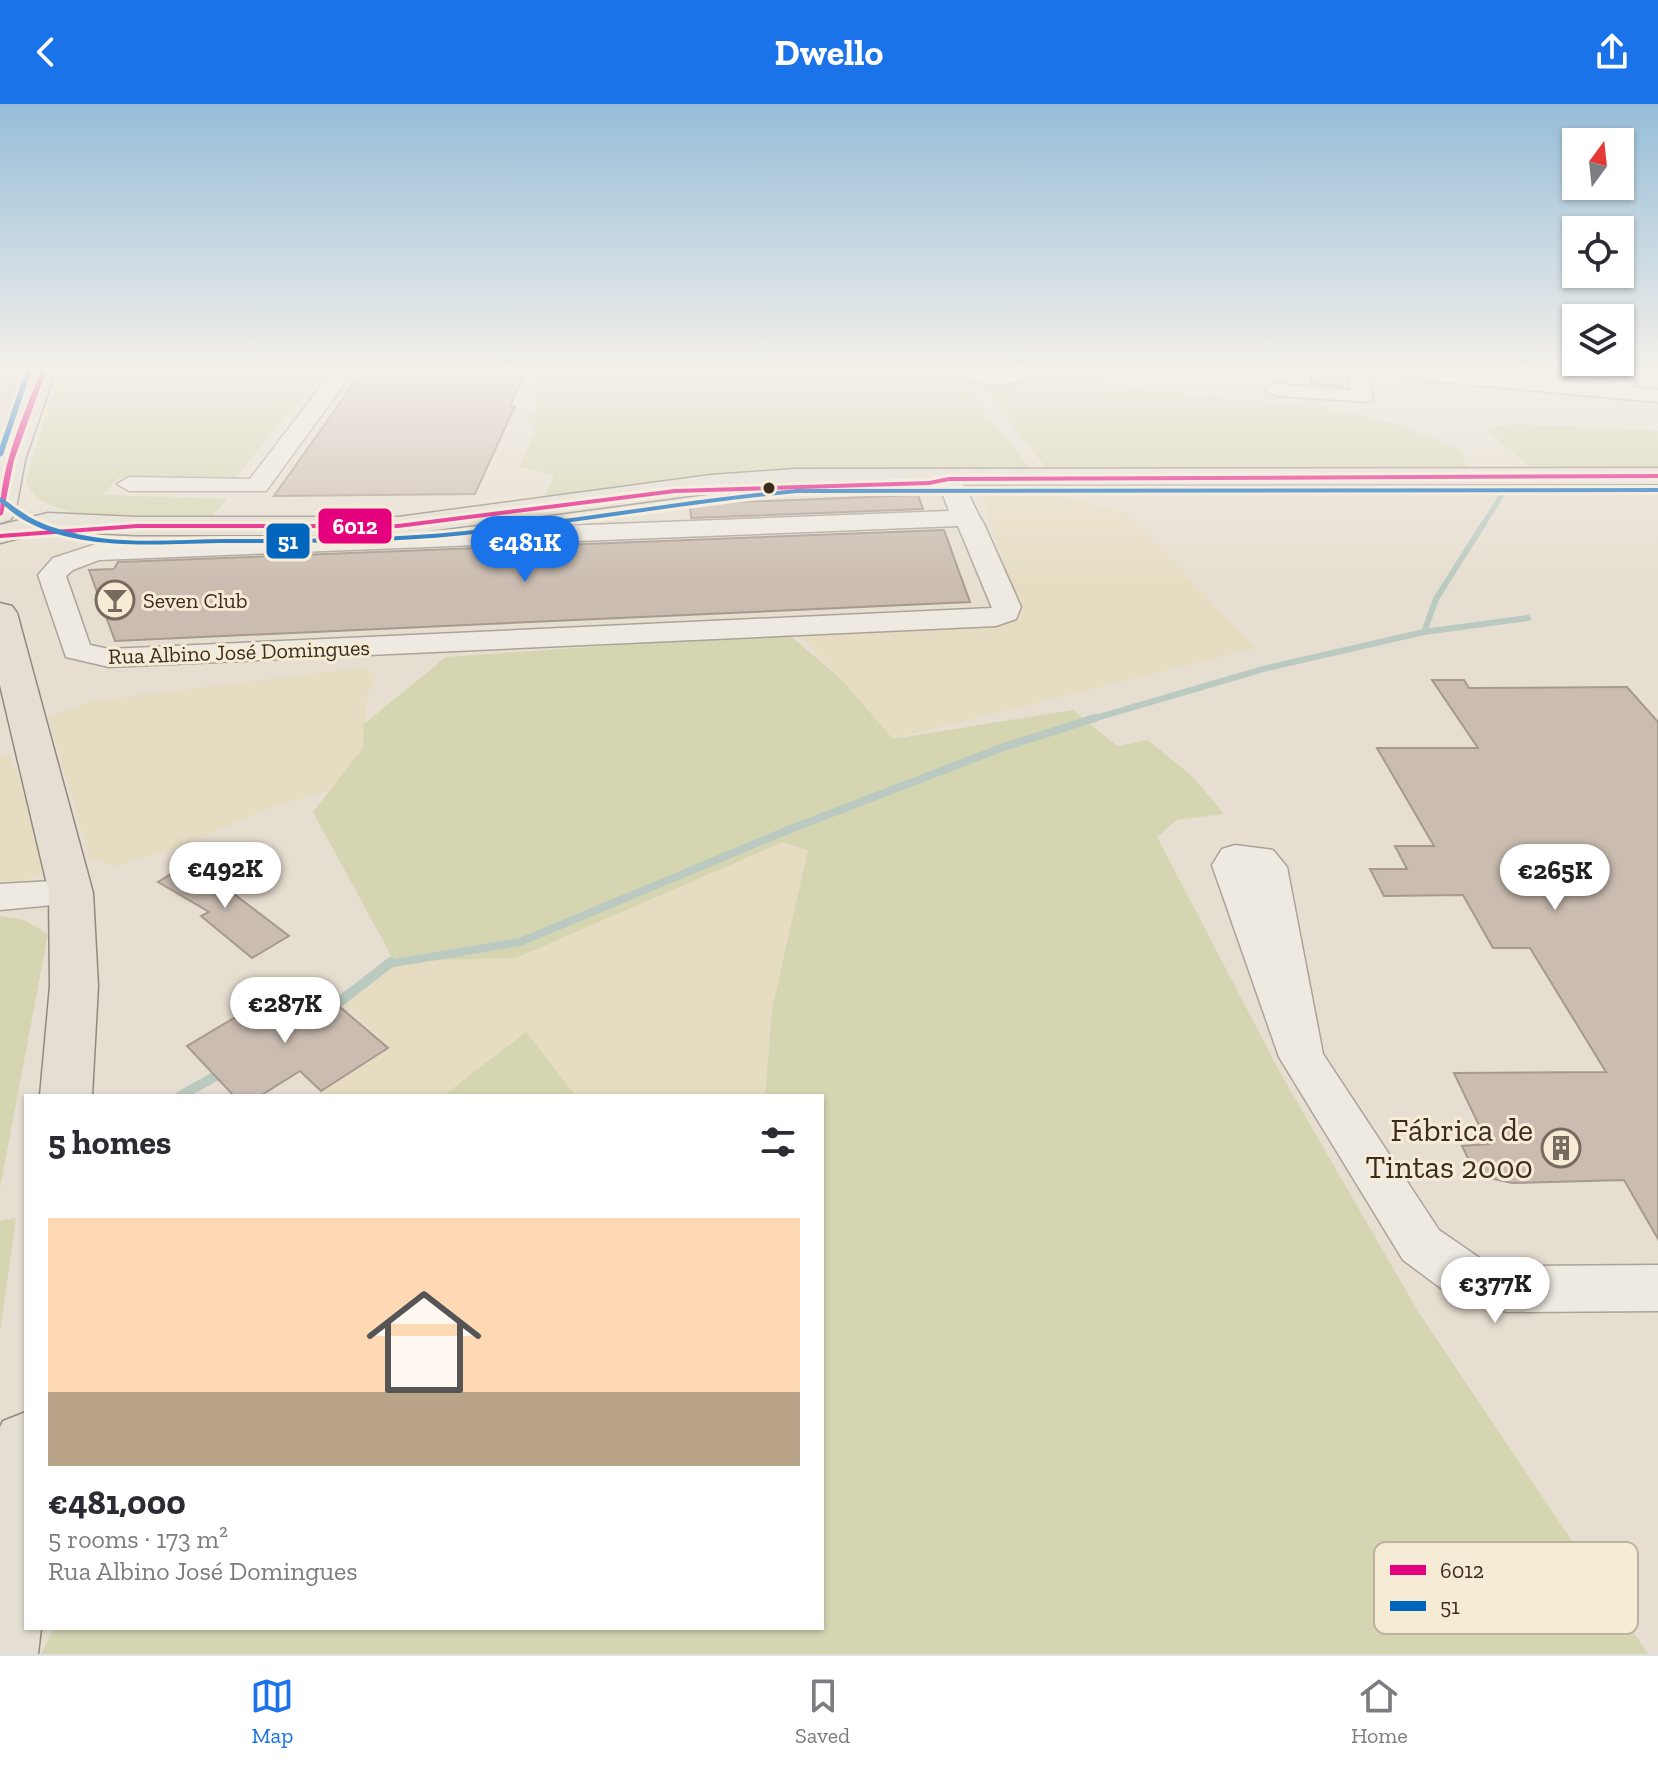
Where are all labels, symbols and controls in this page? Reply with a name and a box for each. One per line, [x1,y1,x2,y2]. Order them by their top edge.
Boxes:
icon: back [24,30,68,74]
icon: share [1590,30,1634,74]
text: Dwello [775,31,883,74]
north arrow [1562,128,1634,200]
map controls [1562,128,1634,376]
button: locate [1562,216,1634,288]
button: layers [1562,304,1634,376]
unlabelled marker [761,480,777,496]
line badge: 6012 [317,507,393,545]
text: 6012 [332,513,378,540]
pin: €481K [469,516,581,584]
line badge: 51 [265,522,311,560]
text: €481K [489,526,561,558]
text: 51 [278,528,298,555]
bar icon: Seven Club [94,579,136,621]
place label: Seven Club [143,587,248,614]
street label: Rua Albino José Domingues [108,634,370,670]
pin: €492K [169,842,281,910]
pin: €265K [1499,844,1611,912]
text: €492K [187,852,263,884]
text: €265K [1518,854,1592,886]
pin: €287K [229,977,341,1045]
text: €287K [248,987,322,1019]
place label: Fábrica de Tintas 2000 [1365,1111,1533,1186]
icon: filters [756,1120,800,1164]
text: 5 homes [48,1122,171,1163]
building icon: Fábrica de Tintas 2000 [1540,1127,1582,1169]
pin: €377K [1439,1257,1551,1325]
text: €377K [1459,1267,1531,1299]
icon: home [352,1270,496,1414]
text: €481,000 [48,1482,186,1523]
text: 5 rooms · 173 m² [48,1523,228,1555]
legend [1374,1542,1638,1634]
text: Rua Albino José Domingues [48,1555,358,1587]
text: 6012 [1440,1557,1484,1584]
text: 51 [1440,1593,1460,1620]
tab: Map [250,1674,294,1749]
tab: Saved [795,1674,850,1749]
tab: Home [1351,1674,1408,1749]

